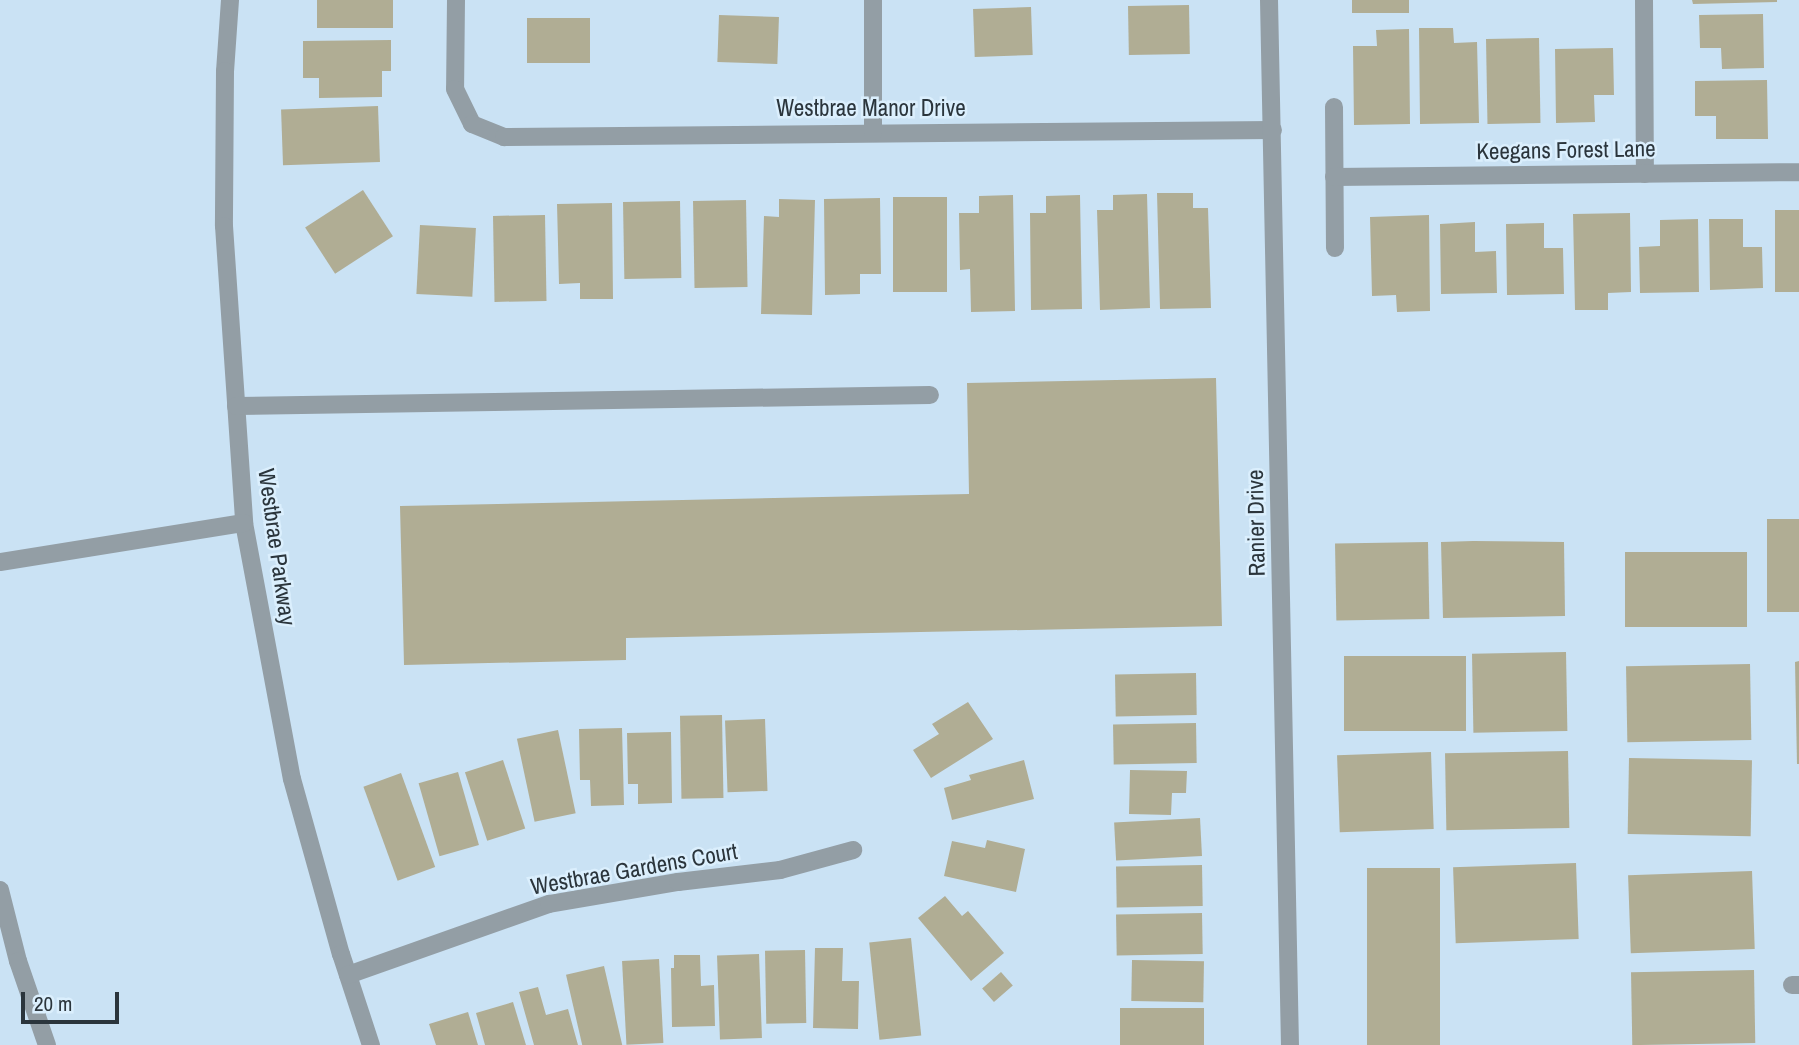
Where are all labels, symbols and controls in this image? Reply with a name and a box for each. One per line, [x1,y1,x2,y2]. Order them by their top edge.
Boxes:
street label: Westbrae Manor Drive [776,94,966,122]
street label: Keegans Forest Lane [1476,135,1656,165]
street label: Westbrae Parkway [252,467,302,627]
street label: Ranier Drive [1241,469,1271,577]
street label: Westbrae Gardens Court [529,837,739,901]
scale bar [24,978,122,1022]
text: 20 m [34,989,72,1018]

